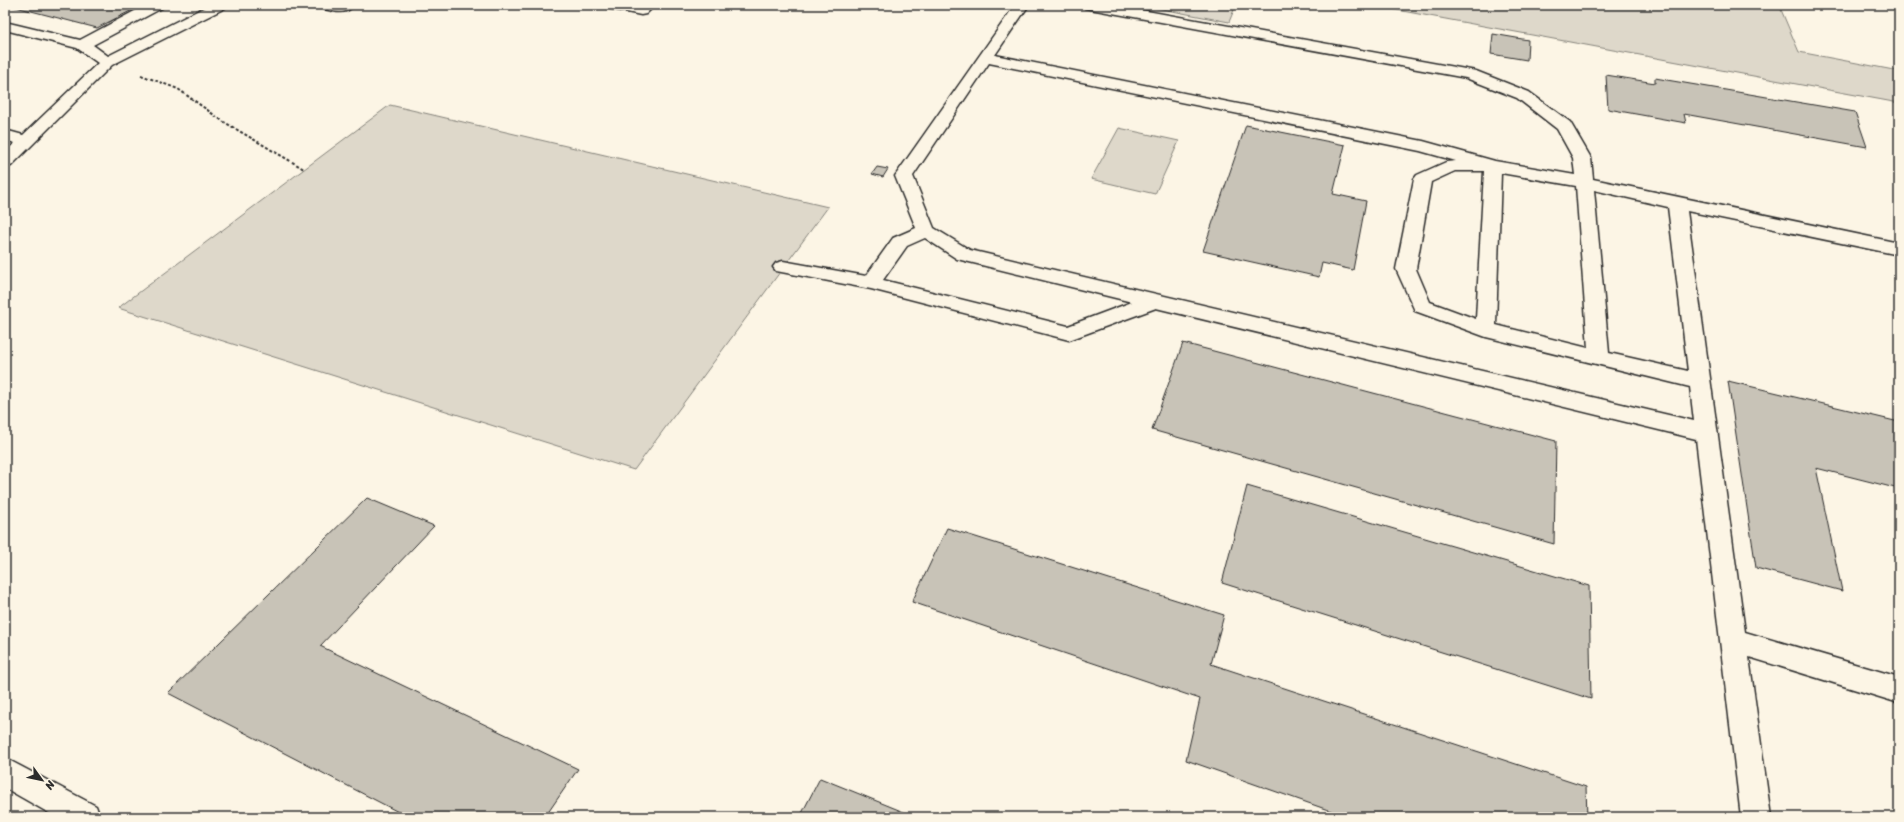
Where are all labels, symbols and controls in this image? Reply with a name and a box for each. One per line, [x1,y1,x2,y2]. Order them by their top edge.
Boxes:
north arrow [22,760,62,800]
text: N [40,776,61,794]

